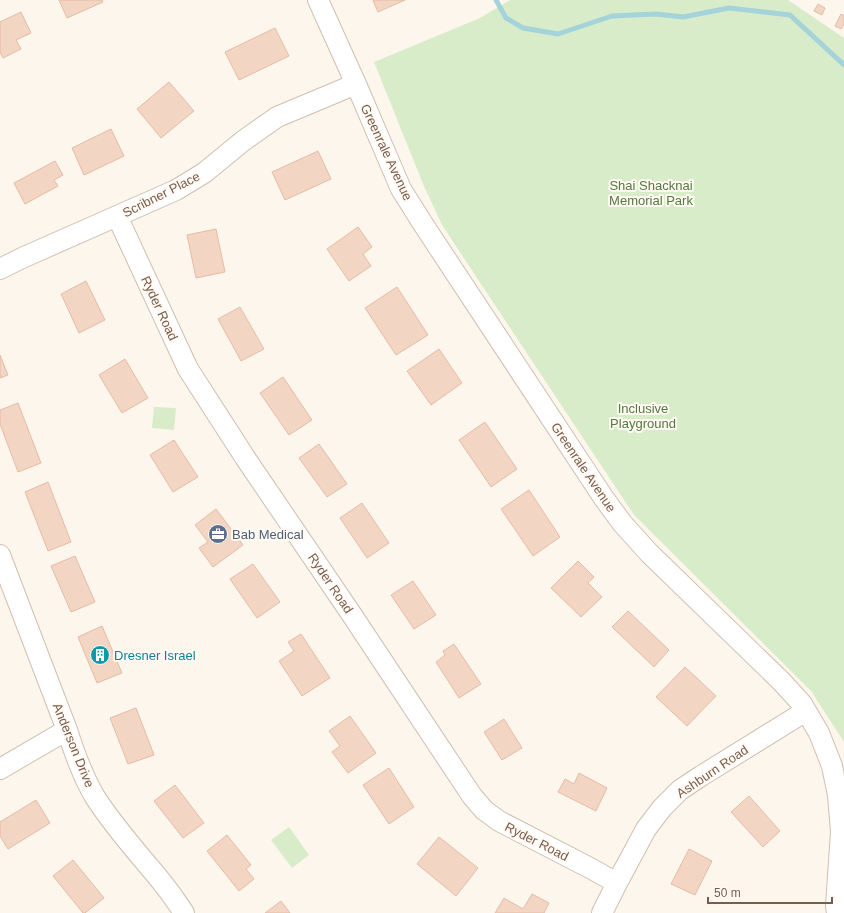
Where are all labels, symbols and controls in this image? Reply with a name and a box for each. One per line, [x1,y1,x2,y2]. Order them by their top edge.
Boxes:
street label: Greenrale Avenue [358,102,415,203]
street label: Scribner Place [120,169,202,220]
park label: Shai Shacknai Memorial Park [609,178,693,208]
street label: Ryder Road [138,274,181,343]
park label: Inclusive Playground [610,401,676,431]
street label: Greenrale Avenue [548,420,619,515]
office icon: Bab Medical [207,523,229,545]
place label: Bab Medical [232,527,304,542]
street label: Ryder Road [305,550,356,616]
building icon: Dresner Israel [89,644,111,666]
place label: Dresner Israel [114,648,196,663]
street label: Anderson Drive [50,701,97,790]
street label: Ashburn Road [674,742,751,801]
street label: Ryder Road [502,819,571,864]
scale bar [708,879,832,905]
text: 50 m [714,886,741,900]

